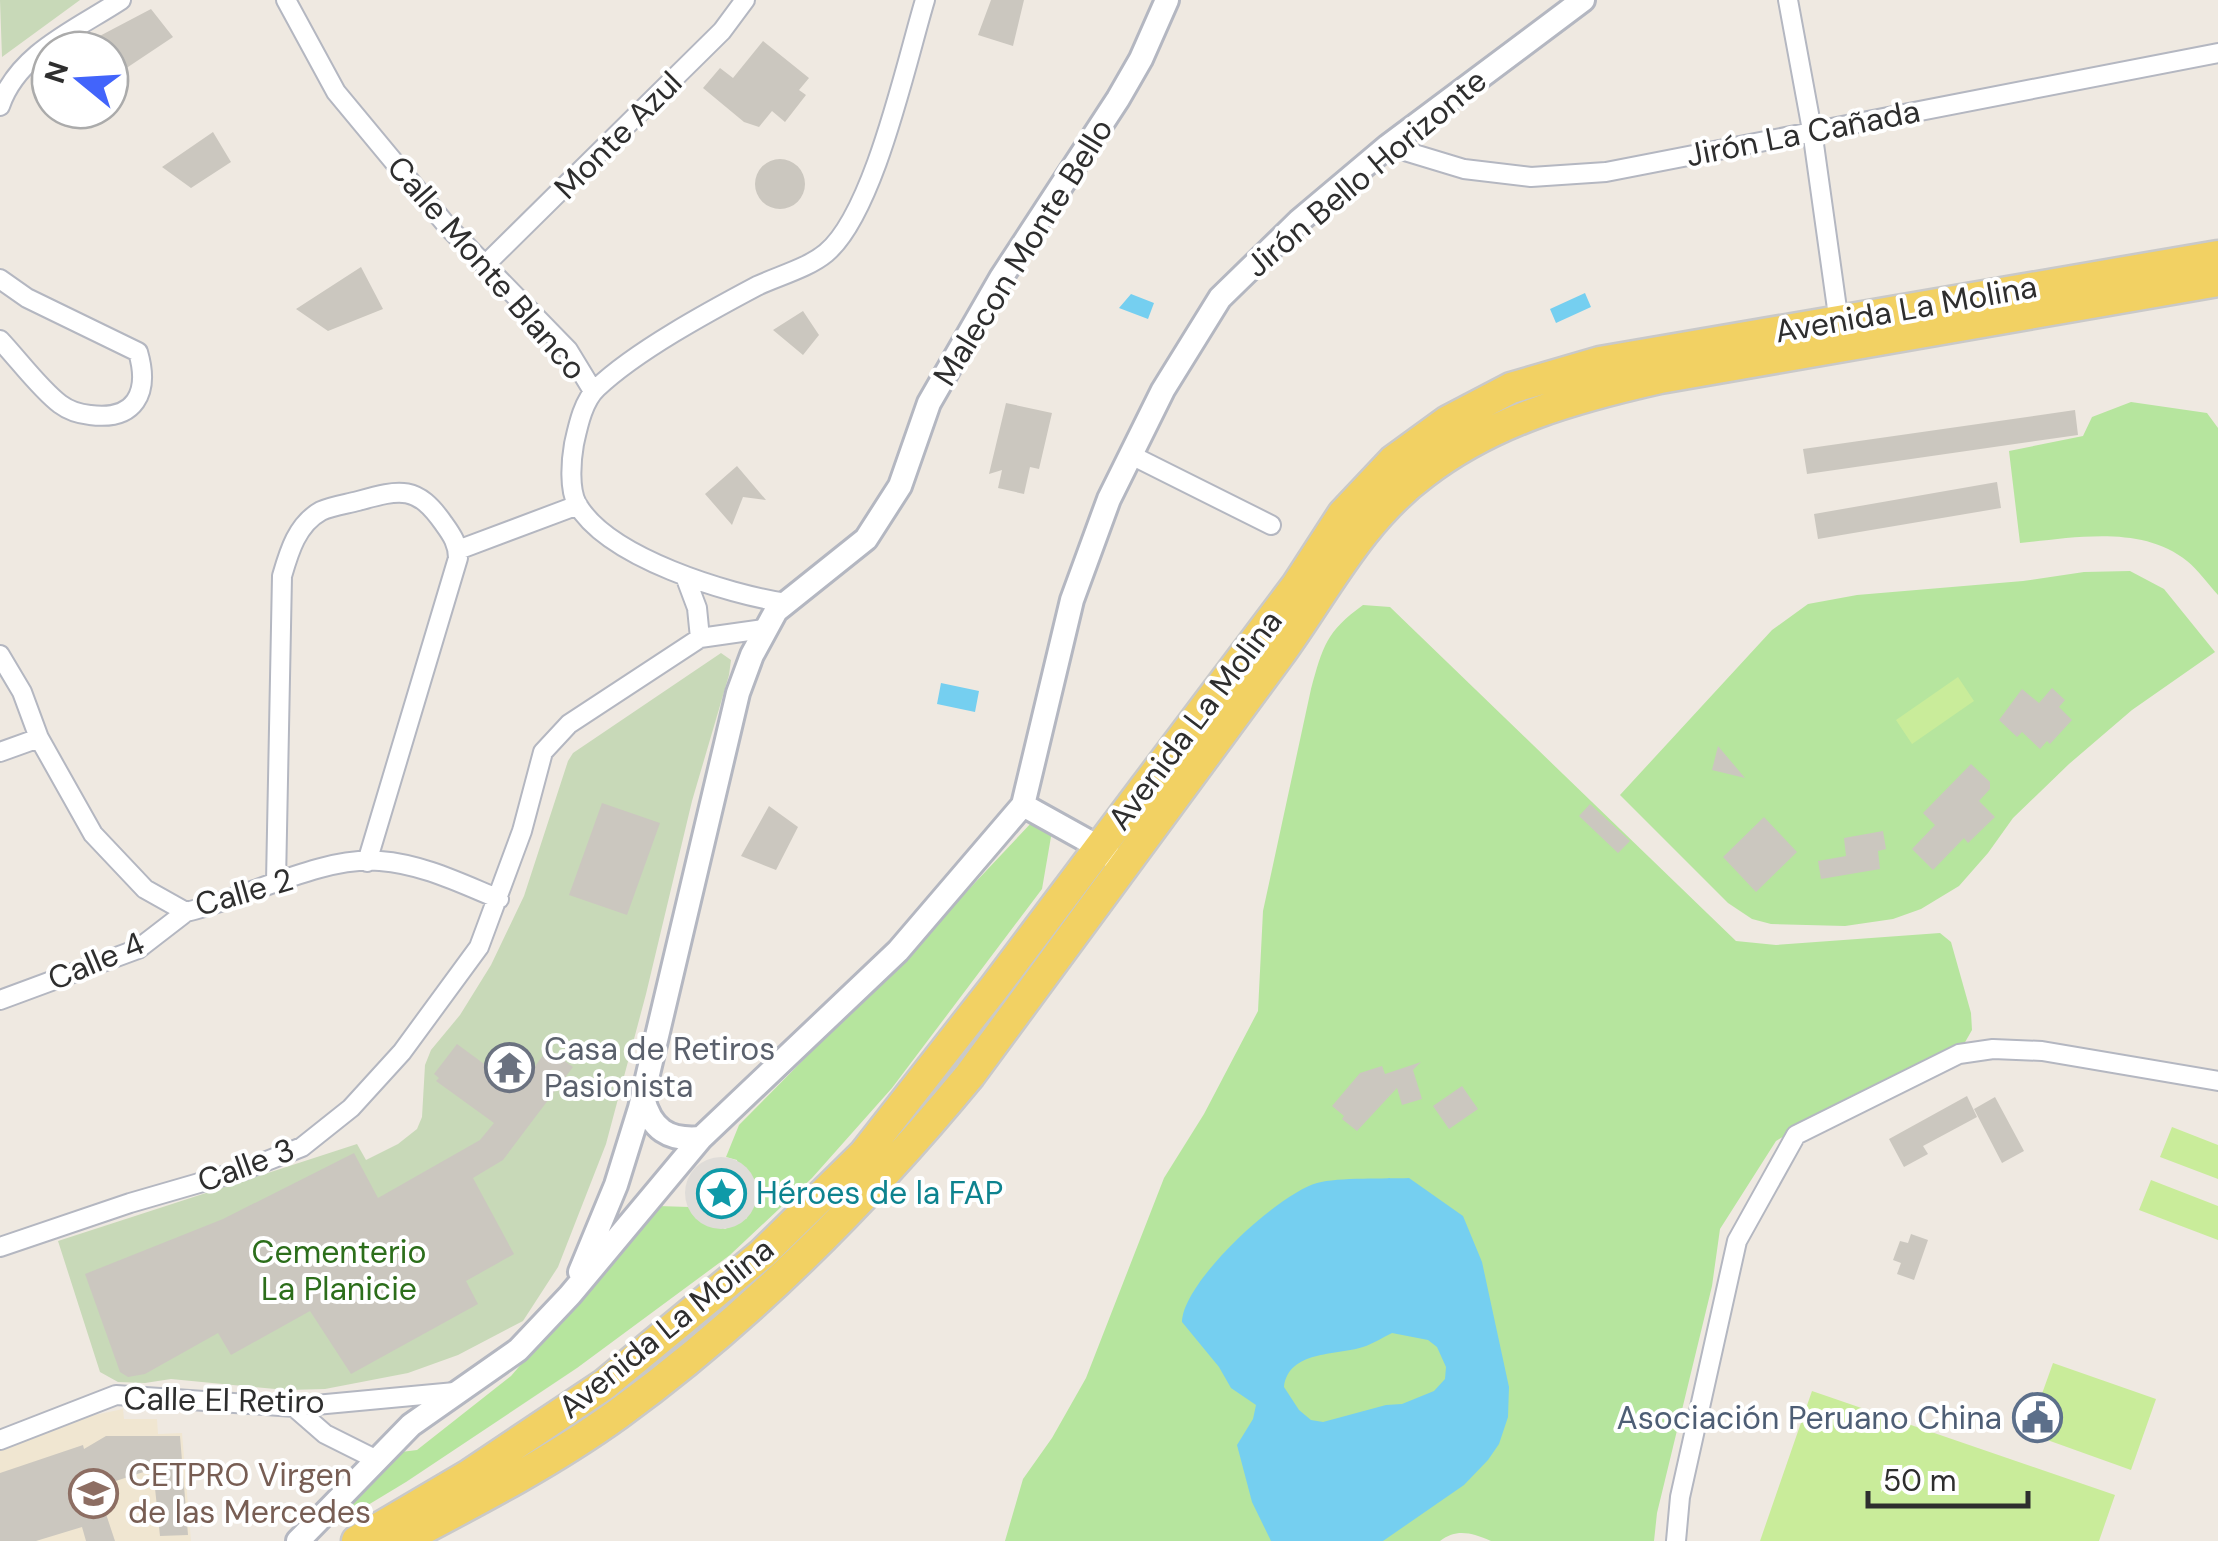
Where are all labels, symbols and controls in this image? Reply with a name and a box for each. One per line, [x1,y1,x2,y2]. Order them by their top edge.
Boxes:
north arrow [30,30,130,130]
text: N [36,57,77,88]
street label: Jirón Bello Horizonte [1237,60,1495,286]
street label: Monte Azul [545,62,691,208]
street label: Jirón La Cañada [1683,90,1923,176]
street label: Malecon Monte Bello [924,110,1122,394]
street label: Calle Monte Blanco [378,147,596,389]
street label: Avenida La Molina [1772,265,2040,353]
street label: Avenida La Molina [1098,601,1292,839]
street label: Calle 2 [190,858,298,926]
street label: Calle 4 [41,922,151,1000]
place label: Casa de Retiros Pasionista [544,1028,775,1107]
temple icon: Casa de Retiros Pasionista [483,1041,535,1093]
street label: Calle 3 [192,1128,300,1202]
place icon: Héroes de la FAP [695,1167,747,1219]
place label: Héroes de la FAP [756,1172,1003,1214]
street label: Avenida La Molina [550,1228,782,1428]
park label: Cementerio La Planicie [252,1231,426,1310]
street label: Calle El Retiro [123,1377,325,1423]
public building icon: Asociación Peruano China [2011,1392,2063,1444]
place label: Asociación Peruano China [1616,1397,2002,1439]
scale bar [1868,1446,2028,1508]
place label: CETPRO Virgen de las Mercedes [128,1454,371,1533]
text: 50 m [1883,1461,1957,1500]
school or university icon: CETPRO Virgen de las Mercedes [67,1467,119,1519]

